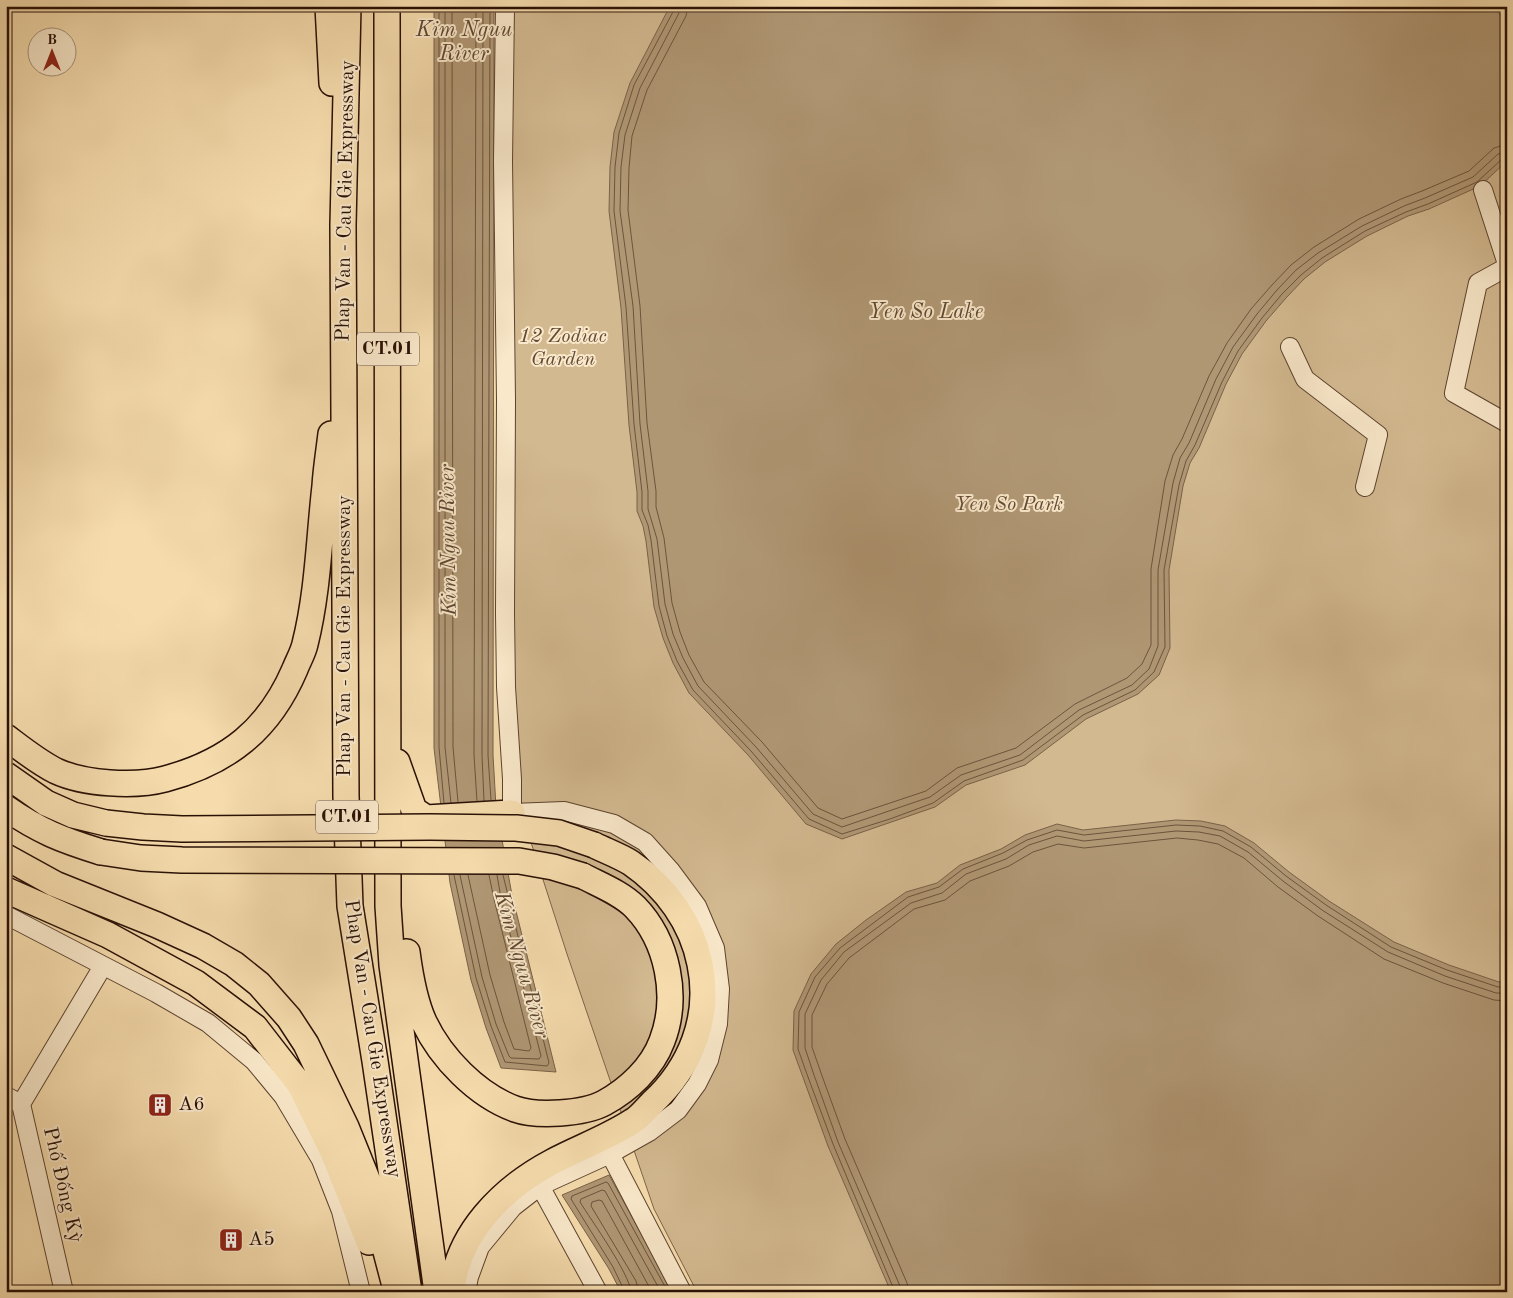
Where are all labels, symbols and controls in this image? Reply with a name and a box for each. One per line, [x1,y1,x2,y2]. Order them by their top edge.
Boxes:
water label: Kim Nguu River [415,20,512,65]
north arrow [28,28,78,78]
text: B [47,33,57,47]
street label: Phap Van - Cau Gie Expressway [334,59,358,342]
water label: Yen So Lake [869,302,983,323]
park label: 12 Zodiac Garden [519,327,607,370]
road number: CT.01 [357,332,419,366]
water label: Kim Nguu River [437,463,461,617]
street label: Phap Van - Cau Gie Expressway [335,495,355,777]
park label: Yen So Park [955,495,1063,515]
road number: CT.01 [316,800,378,834]
water label: Kim Nguu River [490,888,552,1042]
street label: Phap Van - Cau Gie Expressway [340,898,404,1180]
building icon: A6 [147,1092,173,1118]
place label: A6 [178,1095,205,1115]
street label: Phố Đống Kỳ [39,1125,85,1245]
building icon: A5 [218,1227,244,1253]
place label: A5 [248,1230,275,1250]

